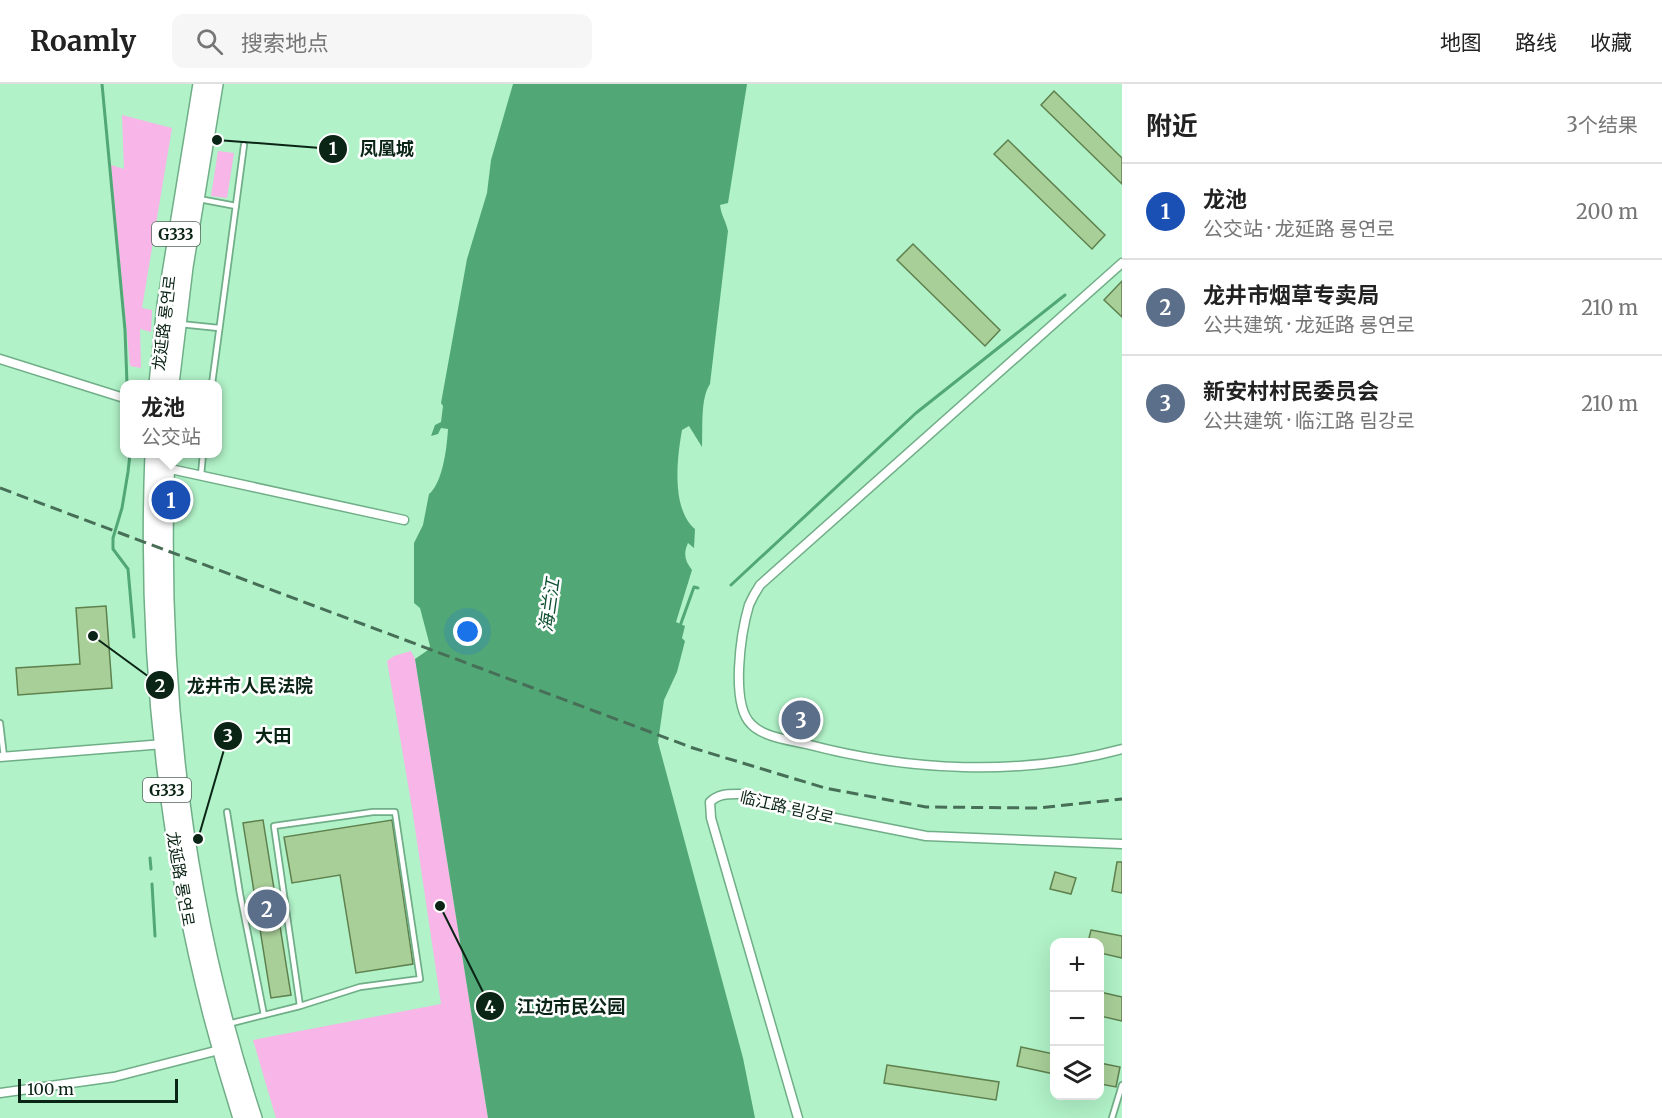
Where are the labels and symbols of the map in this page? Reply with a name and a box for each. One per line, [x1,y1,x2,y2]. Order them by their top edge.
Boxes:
callout: 凤凰城 [318,131,426,167]
text: 1 [329,137,337,160]
text: 凤凰城 [360,137,414,160]
road number: G333 [152,222,200,246]
street label: 龙延路 룡연로 [148,274,180,372]
pin: 1 [152,478,190,522]
water label: 海兰江 [534,575,564,633]
your location [453,617,482,646]
callout: 龙井市人民法院 [145,667,325,703]
text: 2 [155,674,165,697]
text: 龙井市人民法院 [187,674,313,697]
pin: 3 [782,698,820,742]
callout: 大田 [213,718,303,754]
text: 3 [223,724,233,747]
text: 大田 [255,724,291,747]
road number: G333 [143,778,191,802]
street label: 临江路 림강로 [738,786,836,828]
street label: 龙延路 룡연로 [163,830,199,928]
pin: 2 [248,886,286,932]
callout: 江边市民公园 [475,988,637,1024]
text: 4 [484,995,496,1018]
text: 江边市民公园 [517,995,625,1018]
scale bar [18,1076,178,1104]

